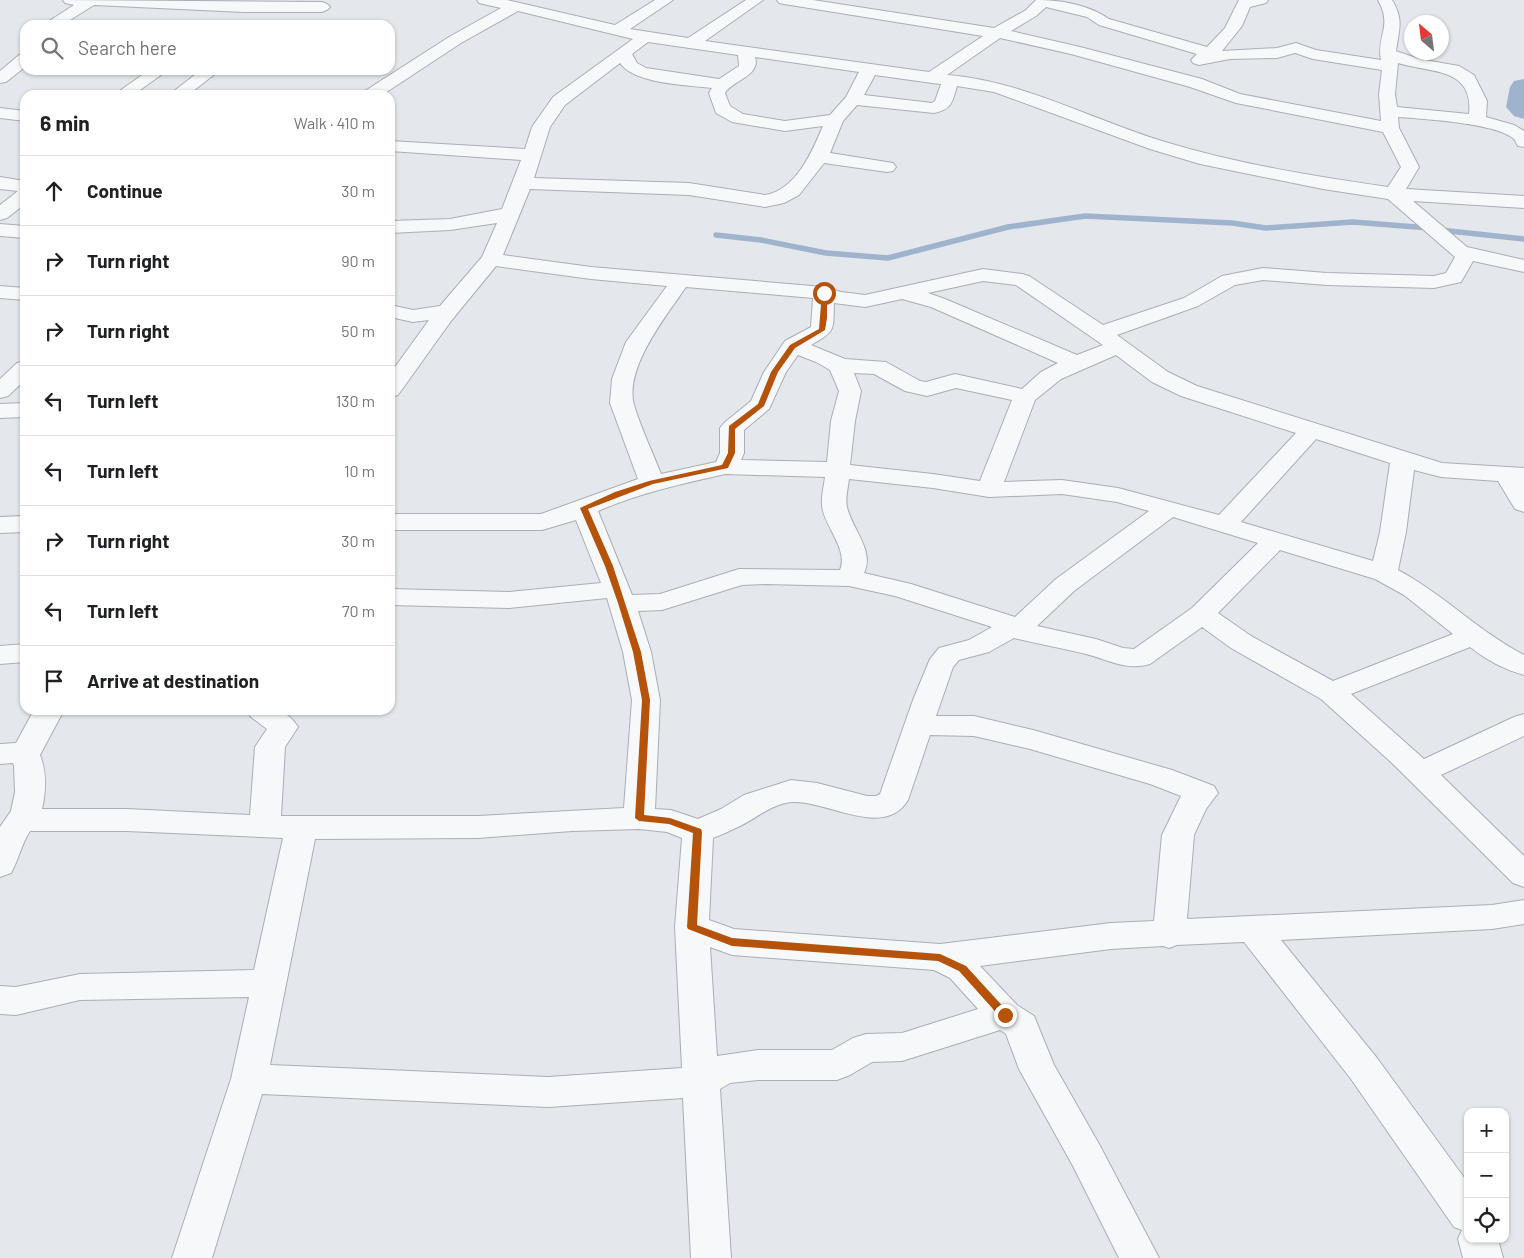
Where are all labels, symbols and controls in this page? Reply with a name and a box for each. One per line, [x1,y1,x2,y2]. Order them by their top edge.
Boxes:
north arrow [1404,15,1449,60]
search box [20,20,395,75]
icon: search [38,34,66,62]
text: Search here [78,36,177,59]
text: 6 min [40,110,90,135]
text: Walk · 410 m [294,113,375,132]
icon: ahead [40,177,68,205]
text: Continue [87,179,163,202]
text: 30 m [341,181,375,200]
icon: right [40,247,68,275]
text: Turn right [87,249,169,272]
text: 90 m [341,251,375,270]
route start [813,282,836,305]
icon: right [40,317,68,345]
text: Turn right [87,319,169,342]
text: 50 m [341,321,375,340]
icon: left [40,387,68,415]
text: Turn left [87,389,158,412]
text: 130 m [336,391,375,410]
icon: left [40,457,68,485]
text: Turn left [87,459,158,482]
text: 10 m [344,461,375,480]
icon: right [40,527,68,555]
text: Turn right [87,529,169,552]
text: 30 m [341,531,375,550]
icon: left [40,597,68,625]
text: Turn left [87,599,158,622]
text: 70 m [342,601,375,620]
icon: arrive [40,667,68,695]
text: Arrive at destination [87,669,259,692]
route end [994,1004,1017,1027]
map controls [1464,1108,1509,1243]
button: + [1464,1108,1509,1153]
button: − [1464,1153,1509,1198]
button: locate [1464,1198,1509,1243]

